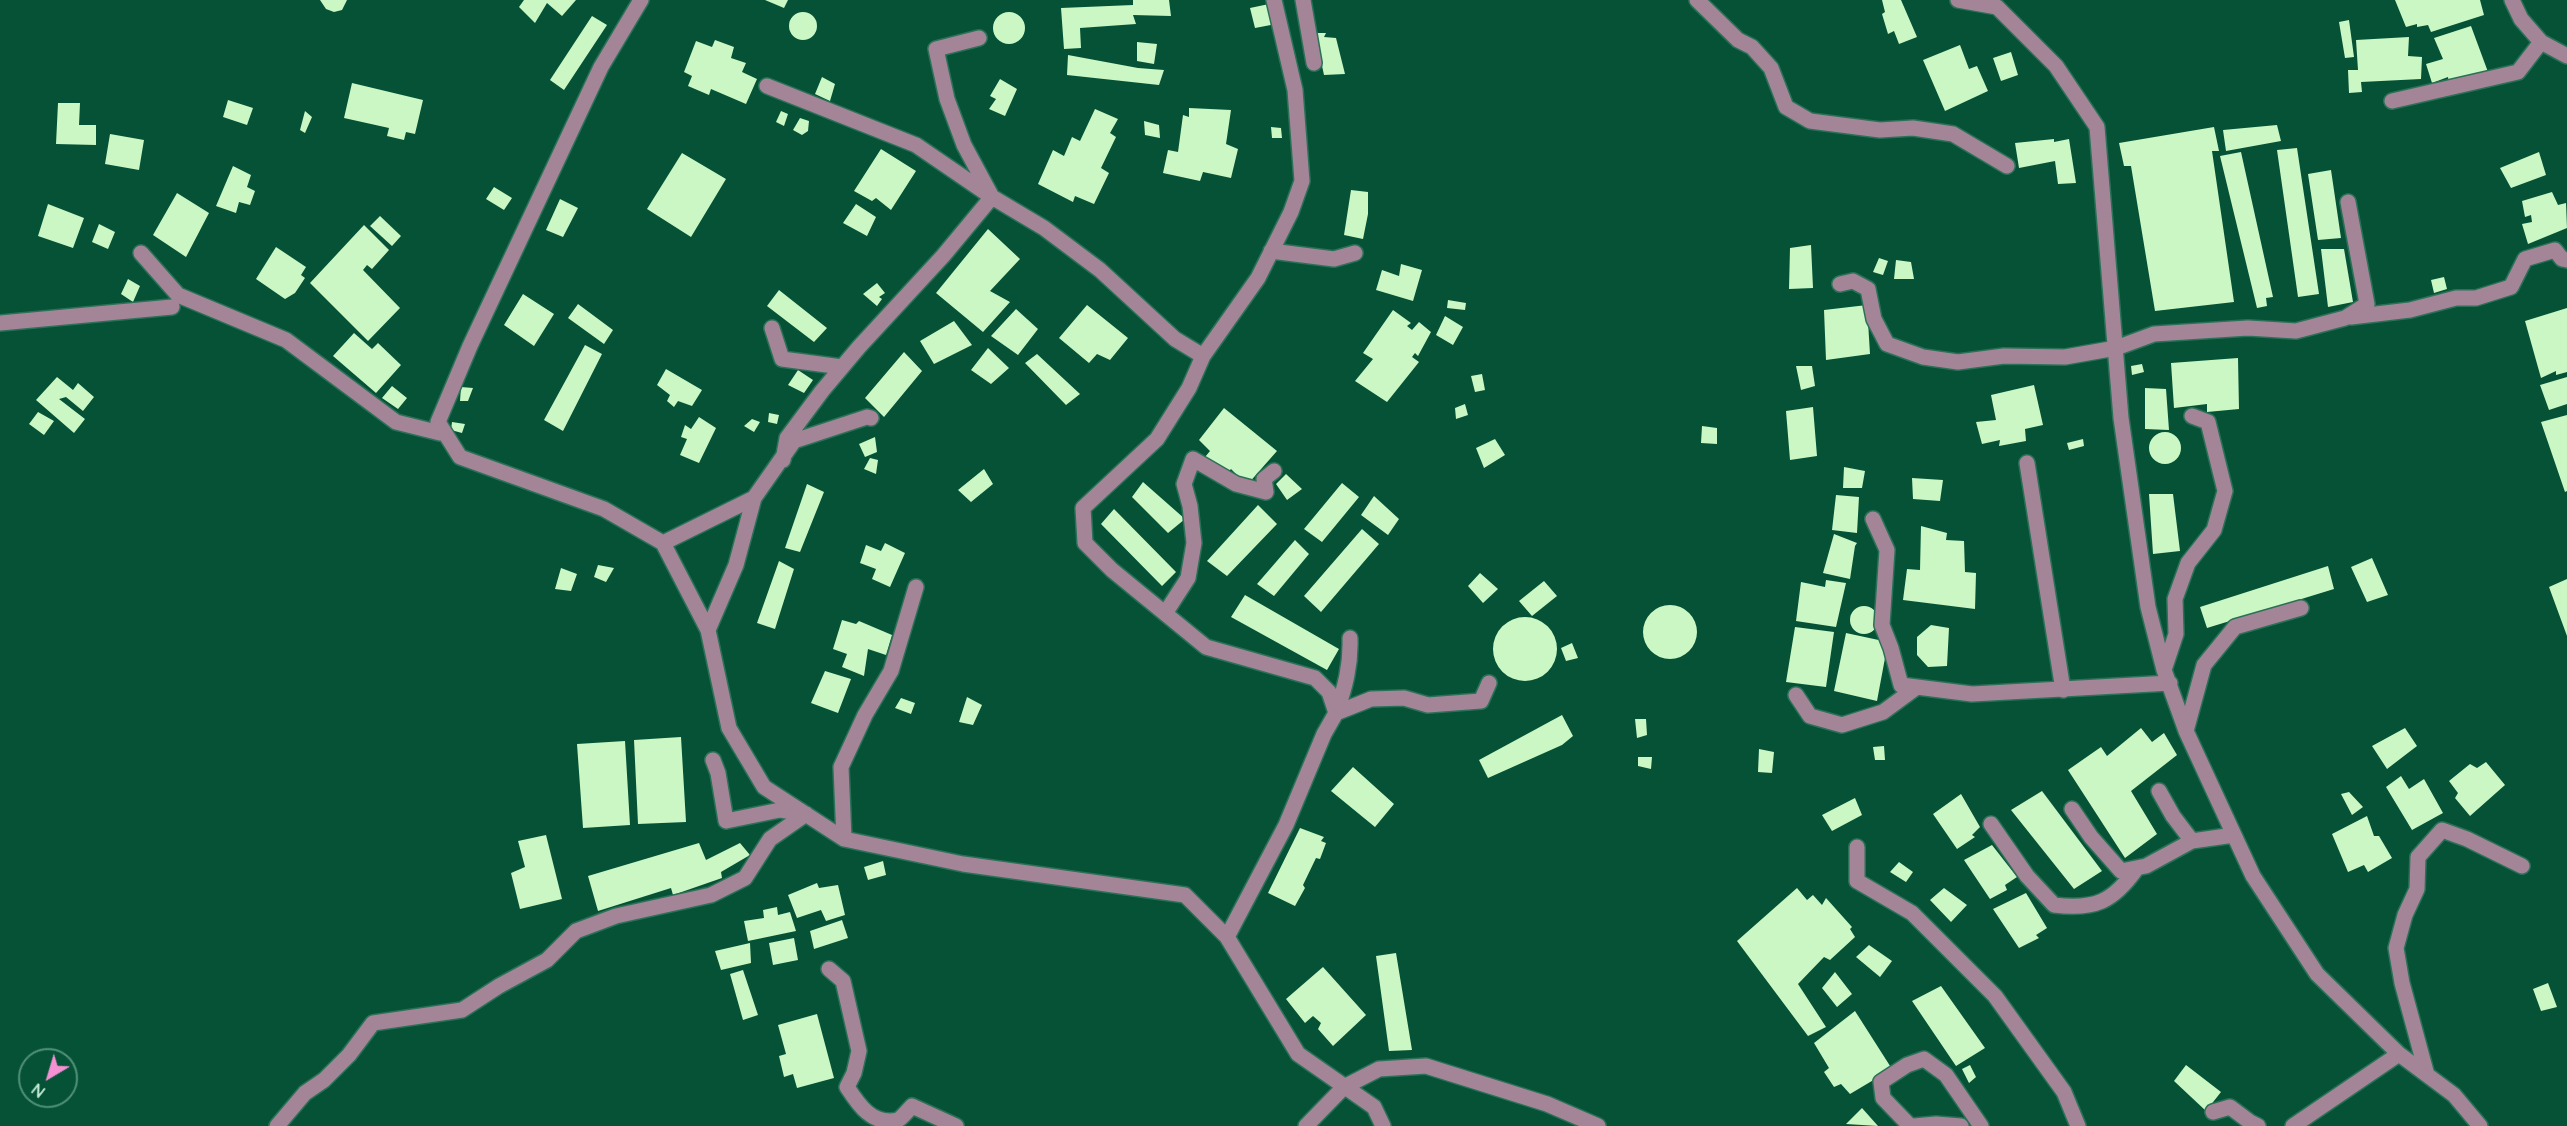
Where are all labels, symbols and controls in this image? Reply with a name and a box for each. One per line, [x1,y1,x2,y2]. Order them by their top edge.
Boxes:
north arrow [18,1048,78,1108]
text: N [27,1079,49,1102]

